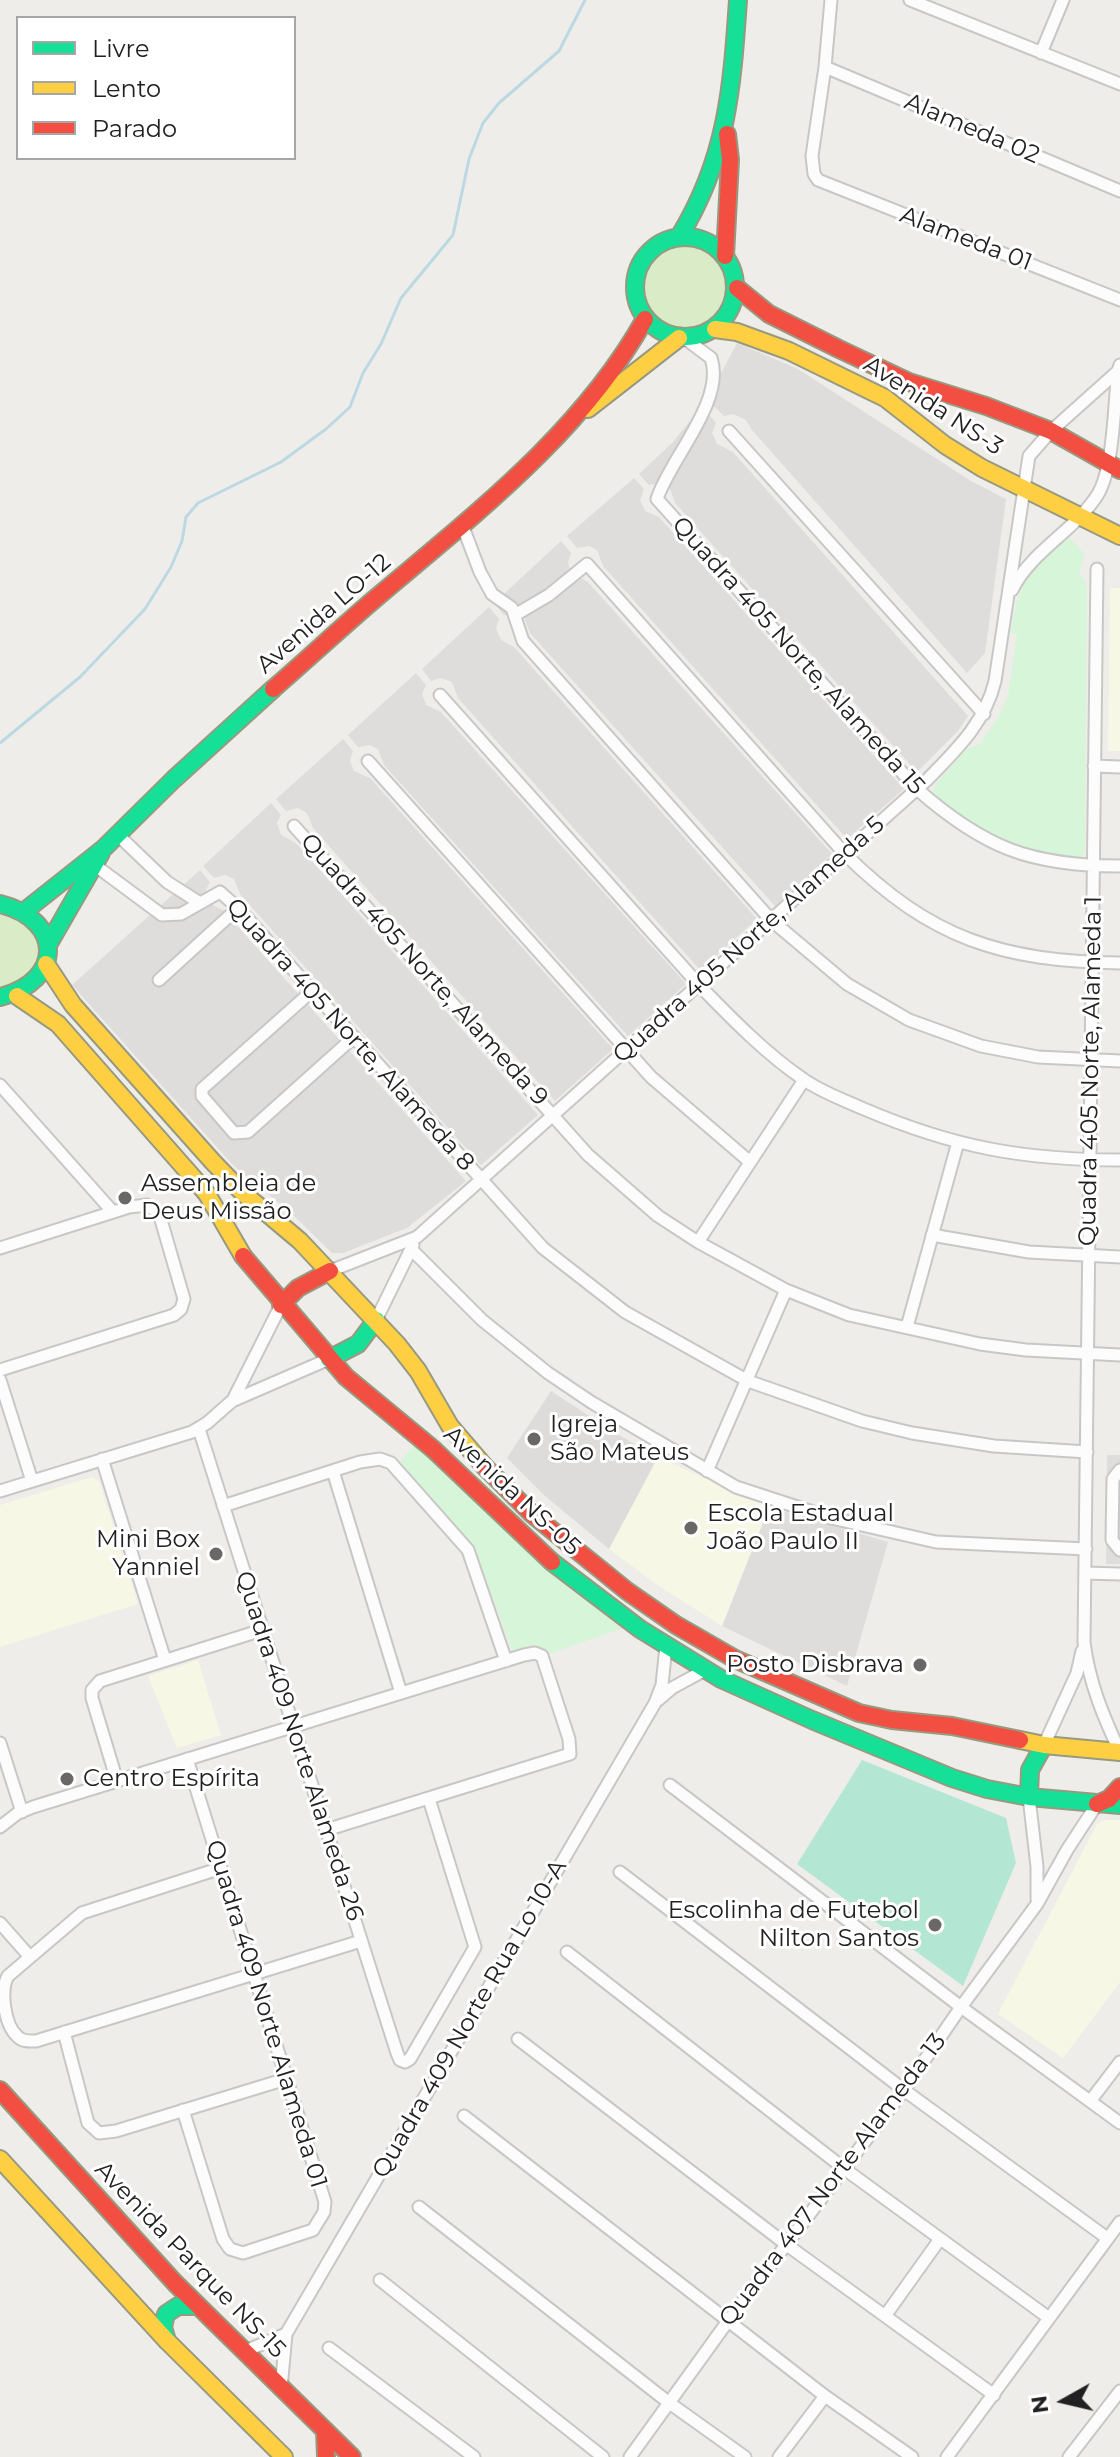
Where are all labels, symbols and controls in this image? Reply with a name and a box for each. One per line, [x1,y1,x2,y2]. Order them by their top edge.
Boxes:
legend [16,16,296,160]
text: Livre [92,34,149,63]
text: Lento [92,74,161,103]
street label: Alameda 02 [900,88,1044,170]
text: Parado [92,114,177,143]
street label: Alameda 01 [896,201,1036,277]
street label: Avenida NS-3 [858,350,1008,462]
street label: Quadra 405 Norte, Alameda 15 [666,511,930,801]
street label: Avenida LO-12 [251,548,397,680]
street label: Quadra 405 Norte, Alameda 5 [607,810,891,1070]
street label: Quadra 405 Norte, Alameda 9 [294,828,554,1112]
street label: Quadra 405 Norte, Alameda 8 [220,893,480,1177]
street label: Quadra 405 Norte, Alameda 1 [1074,896,1108,1246]
place label: Assembleia de Deus Missão [141,1170,316,1226]
marker: Assembleia de Deus Missão [116,1189,134,1207]
place label: Igreja São Mateus [550,1411,689,1467]
street label: Avenida NS-05 [438,1420,586,1562]
marker: Igreja São Mateus [525,1430,543,1448]
place label: Escola Estadual João Paulo II [707,1500,894,1556]
marker: Escola Estadual João Paulo II [682,1519,700,1537]
place label: Mini Box Yanniel [96,1526,200,1582]
marker: Mini Box Yanniel [207,1545,225,1563]
street label: Quadra 409 Norte Alameda 26 [229,1568,369,1924]
place label: Posto Disbrava [726,1651,904,1679]
marker: Posto Disbrava [911,1656,929,1674]
place label: Centro Espírita [83,1765,260,1793]
marker: Centro Espírita [58,1770,76,1788]
street label: Quadra 409 Norte Alameda 01 [199,1837,333,2191]
street label: Quadra 409 Norte Rua Lo 10-A [367,1855,573,2183]
place label: Escolinha de Futebol Nilton Santos [668,1897,919,1953]
marker: Escolinha de Futebol Nilton Santos [926,1916,944,1934]
street label: Quadra 407 Norte Alameda 13 [713,2028,953,2332]
street label: Avenida Parque NS-15 [89,2156,291,2364]
north arrow [1024,2361,1104,2441]
text: N [1025,2394,1054,2415]

